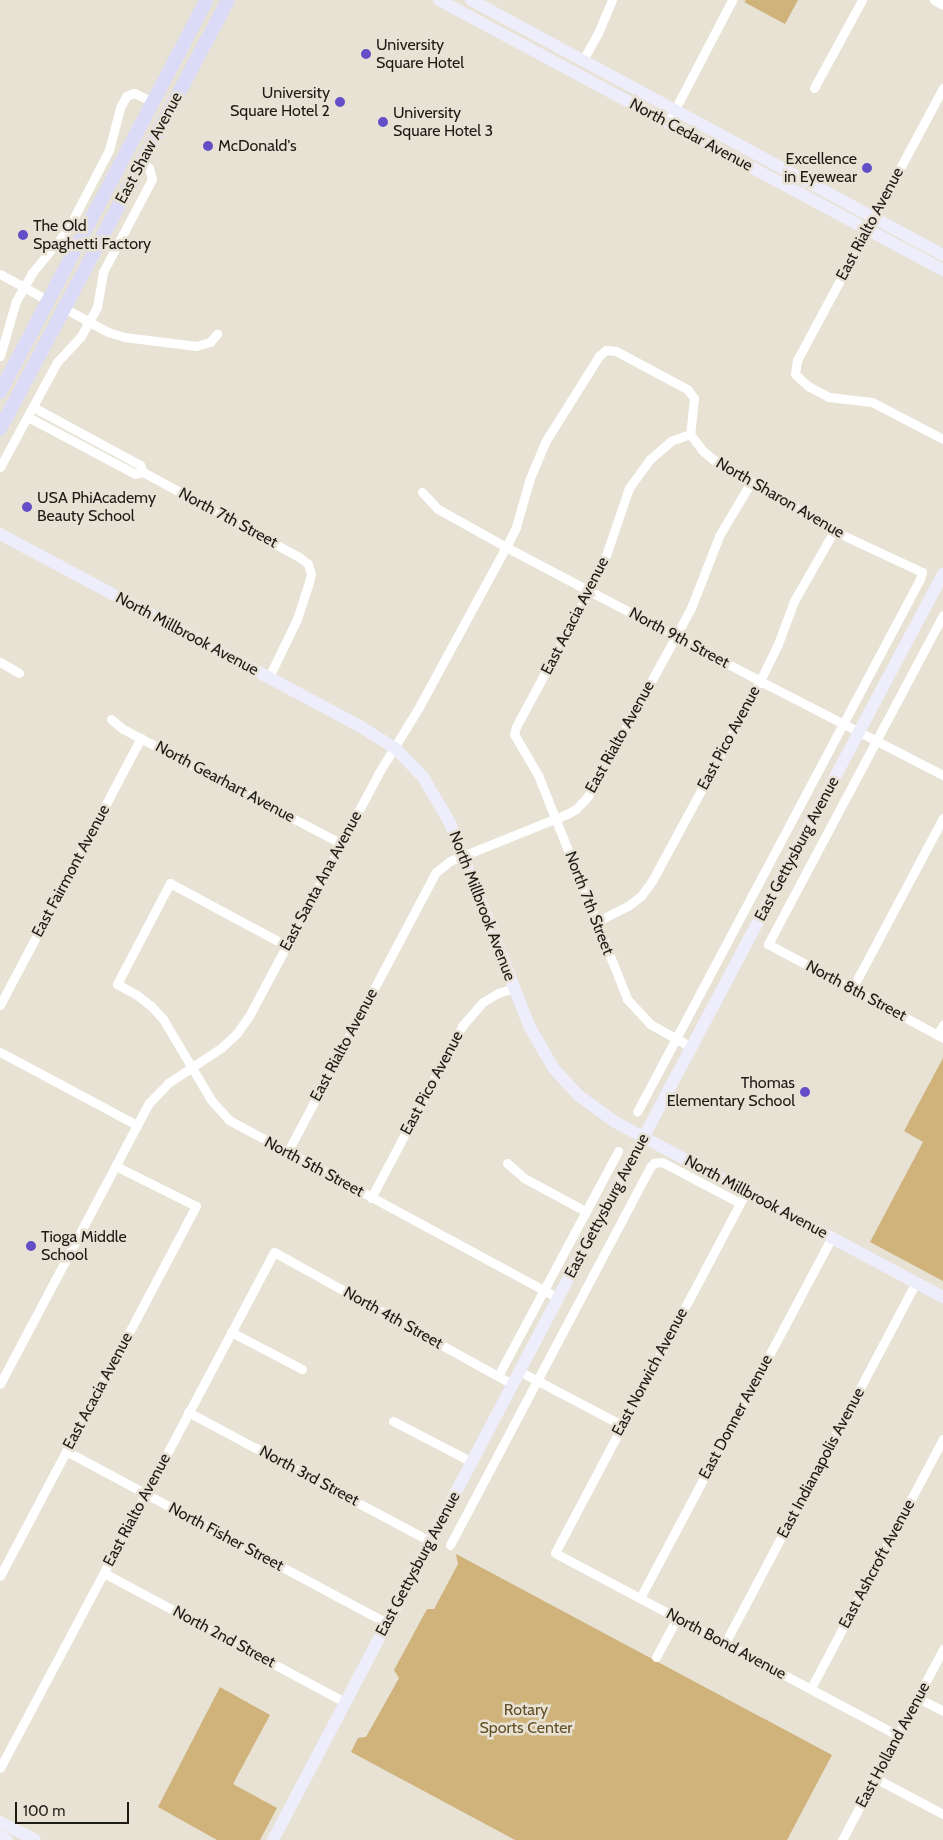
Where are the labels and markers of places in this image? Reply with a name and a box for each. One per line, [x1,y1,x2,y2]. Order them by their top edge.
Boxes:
place label: University Square Hotel [376,35,464,73]
marker: University Square Hotel [360,48,372,60]
place label: University Square Hotel 2 [230,83,330,121]
marker: University Square Hotel 2 [334,96,346,108]
place label: University Square Hotel 3 [393,103,493,141]
marker: University Square Hotel 3 [377,116,389,128]
place label: McDonald's [218,136,297,156]
marker: McDonald's [202,140,214,152]
place label: Excellence in Eyewear [784,149,857,187]
marker: Excellence in Eyewear [861,162,873,174]
place label: The Old Spaghetti Factory [33,216,151,254]
marker: The Old Spaghetti Factory [17,229,29,241]
place label: USA PhiAcademy Beauty School [37,488,156,526]
marker: USA PhiAcademy Beauty School [21,501,33,513]
place label: Thomas Elementary School [667,1073,795,1111]
marker: Thomas Elementary School [799,1086,811,1098]
place label: Tioga Middle School [41,1227,127,1265]
marker: Tioga Middle School [25,1240,37,1252]

